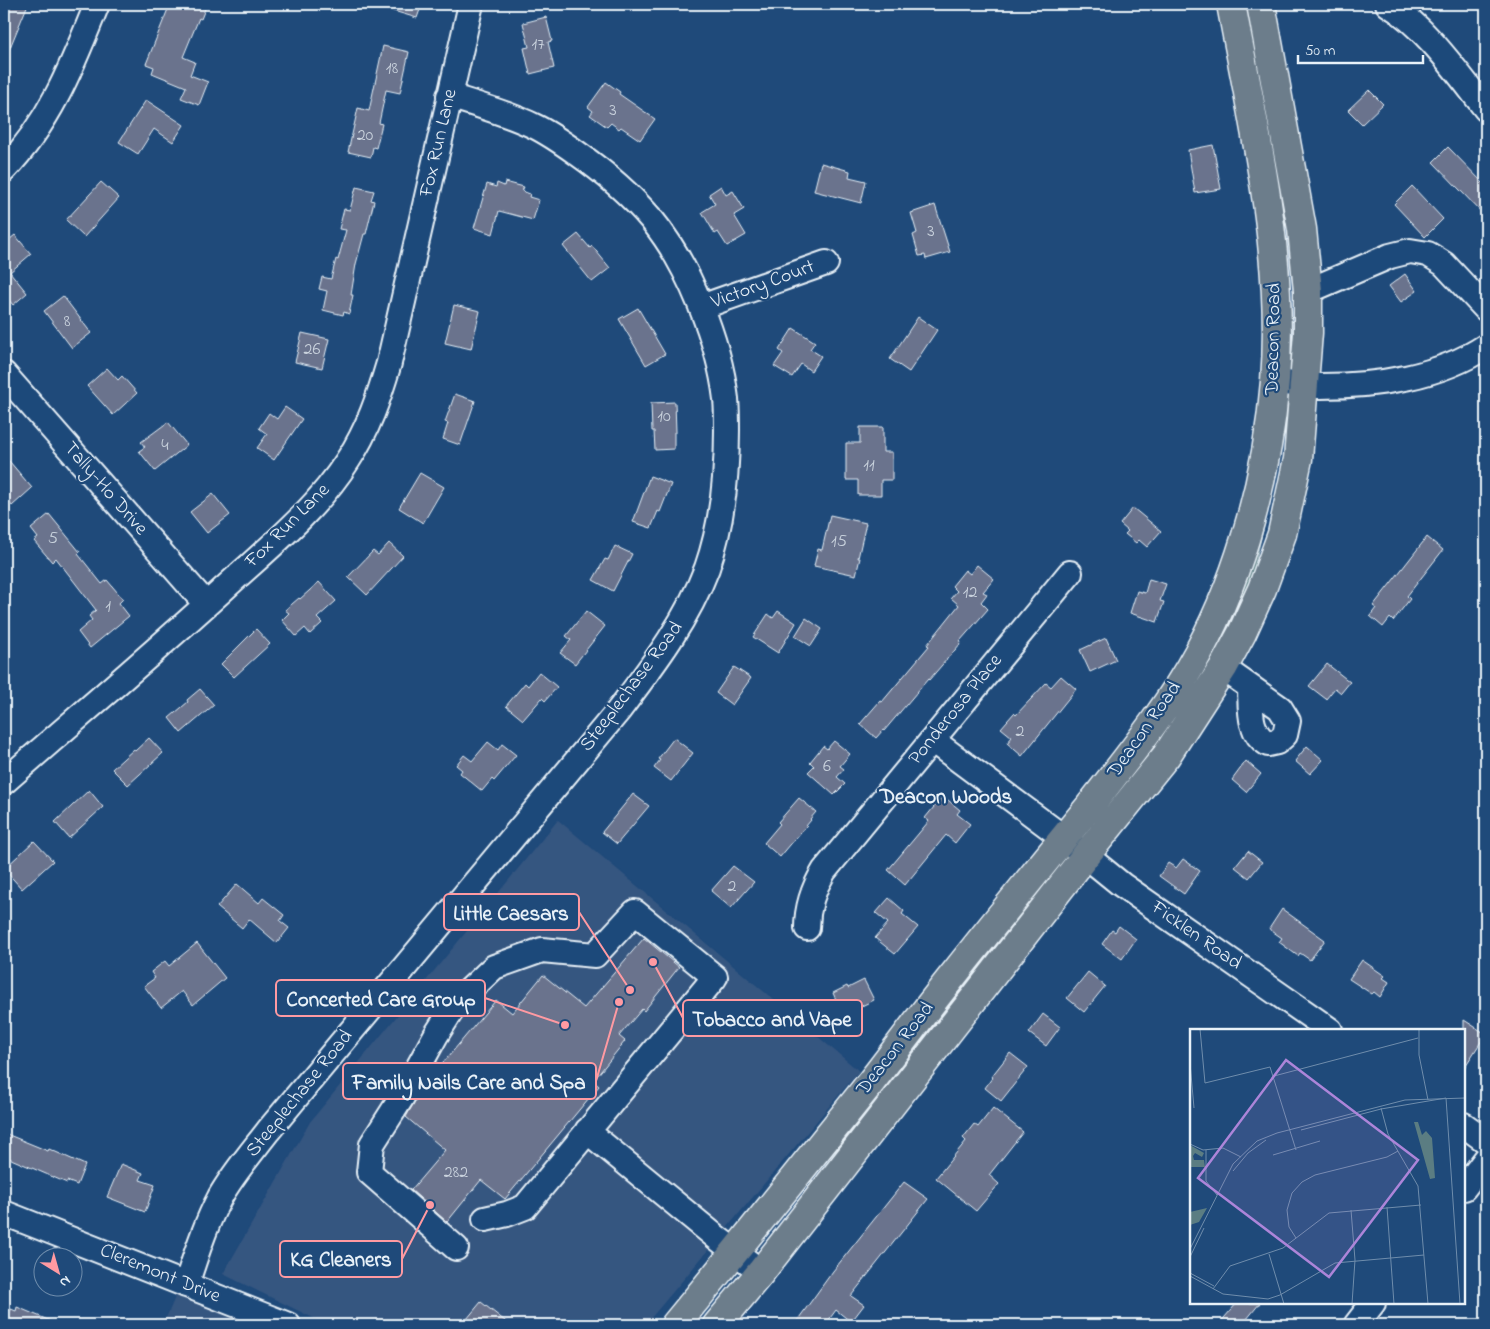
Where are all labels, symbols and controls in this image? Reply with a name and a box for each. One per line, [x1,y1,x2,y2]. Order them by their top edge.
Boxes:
house number: 17 [531,32,545,58]
scale bar [1298,32,1422,64]
text: 50 m [1305,40,1336,62]
house number: 18 [386,56,398,82]
street label: Fox Run Lane [412,86,465,201]
house number: 3 [609,98,617,124]
house number: 20 [357,123,374,149]
house number: 3 [927,219,935,245]
street label: Victory Court [706,253,819,317]
street label: Deacon Road [1259,283,1289,396]
house number: 8 [64,309,71,335]
house number: 26 [304,337,321,363]
house number: 10 [657,404,671,430]
house number: 4 [161,433,169,459]
street label: Tally-Ho Drive [56,436,154,542]
house number: 11 [863,453,875,479]
street label: Fox Run Lane [238,477,337,576]
house number: 5 [48,526,58,552]
house number: 15 [831,529,847,555]
house number: 12 [963,580,977,606]
house number: 1 [105,594,111,620]
street label: Steeplechase Road [573,616,691,758]
street label: Ponderosa Place [902,648,1010,772]
street label: Deacon Road [1100,676,1189,785]
house number: 2 [1016,719,1025,745]
house number: 6 [823,754,831,780]
district label: Deacon Woods [879,783,1013,813]
house number: 2 [728,874,737,900]
street label: Ficklen Road [1144,893,1247,978]
callout: Little Caesars [444,894,579,930]
text: Little Caesars [453,900,569,930]
callout: Concerted Care Group [276,980,485,1016]
text: Concerted Care Group [286,986,476,1016]
street label: Deacon Road [849,996,942,1103]
callout: Tobacco and Vape [683,1000,862,1036]
text: Tobacco and Vape [692,1006,852,1036]
street label: Steeplechase Road [239,1024,361,1164]
inset map [1190,1029,1465,1304]
callout: Family Nails Care and Spa [343,1063,596,1099]
text: Family Nails Care and Spa [351,1069,586,1101]
house number: 282 [444,1160,468,1186]
street label: Cleremont Drive [95,1237,225,1311]
callout: KG Cleaners [280,1241,402,1277]
north arrow [32,1246,82,1296]
text: KG Cleaners [290,1246,392,1276]
text: N [55,1270,75,1292]

